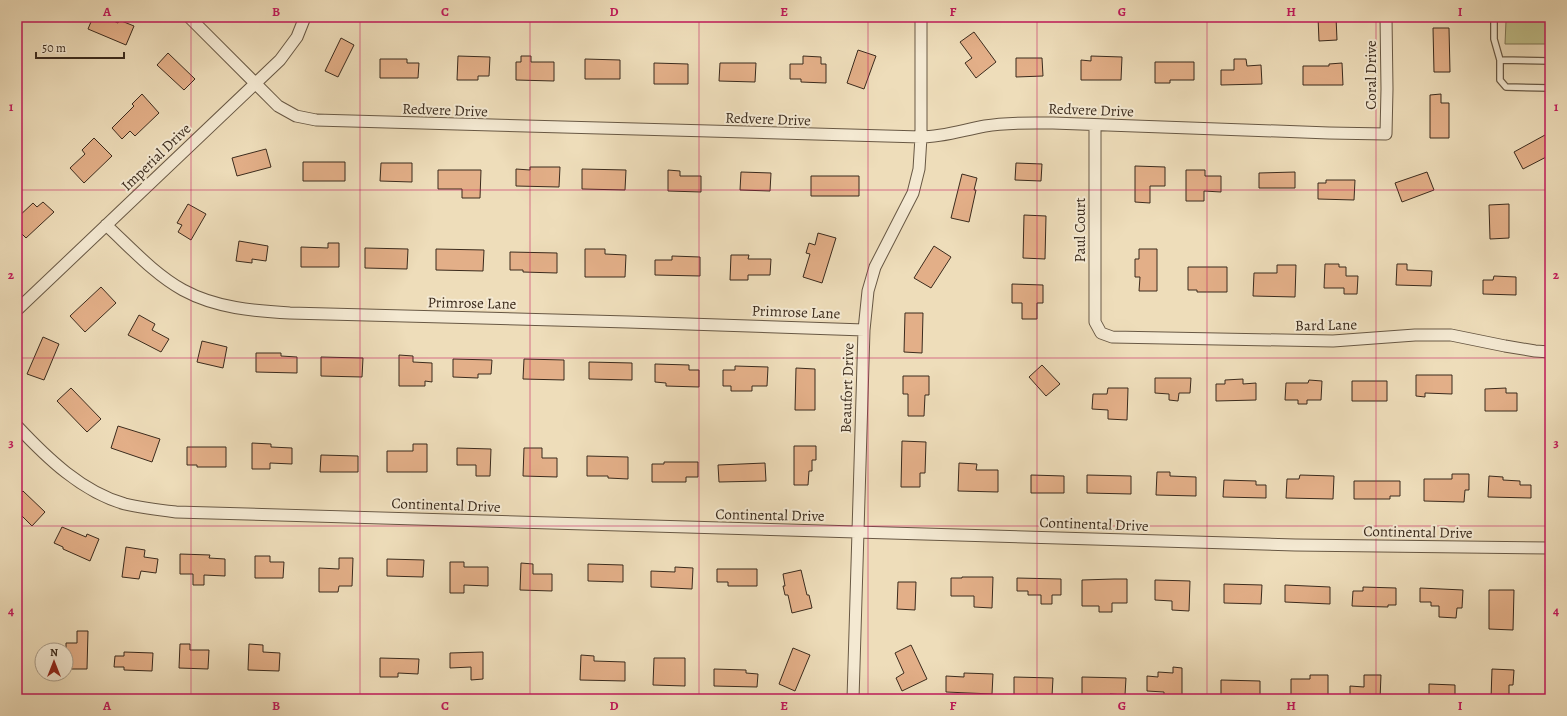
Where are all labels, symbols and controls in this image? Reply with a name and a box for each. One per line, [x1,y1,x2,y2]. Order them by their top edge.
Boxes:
text: A [102,3,112,20]
text: B [272,3,280,20]
text: C [441,3,449,20]
text: D [609,3,619,20]
text: E [780,3,788,20]
text: F [950,3,957,20]
text: G [1118,3,1126,20]
text: H [1286,3,1296,20]
text: I [1458,3,1463,20]
scale bar [36,34,124,60]
text: 50 m [42,40,66,56]
street label: Coral Drive [1361,40,1381,110]
text: 1 [9,98,14,115]
text: 1 [1554,98,1559,115]
street label: Redvere Drive [402,99,488,121]
street label: Redvere Drive [1048,99,1134,121]
street label: Redvere Drive [725,108,811,130]
street label: Imperial Drive [117,118,195,195]
street label: Paul Court [1070,197,1090,263]
text: 2 [8,266,15,283]
text: 2 [1553,266,1560,283]
street label: Primrose Lane [427,292,517,314]
street label: Primrose Lane [751,300,841,324]
street label: Bard Lane [1295,314,1357,336]
street label: Beaufort Drive [835,342,859,433]
text: 3 [8,434,14,451]
text: 3 [1553,434,1559,451]
street label: Continental Drive [391,493,501,517]
street label: Continental Drive [715,504,825,526]
street label: Continental Drive [1039,512,1149,536]
street label: Continental Drive [1363,521,1473,543]
text: 4 [8,602,14,619]
text: 4 [1553,602,1559,619]
north arrow [34,642,74,682]
text: N [50,645,58,660]
text: A [102,697,112,714]
text: B [272,697,280,714]
text: C [441,697,449,714]
text: D [609,697,619,714]
text: E [780,697,788,714]
text: F [950,697,957,714]
text: G [1118,697,1126,714]
text: H [1286,697,1296,714]
text: I [1458,697,1463,714]

